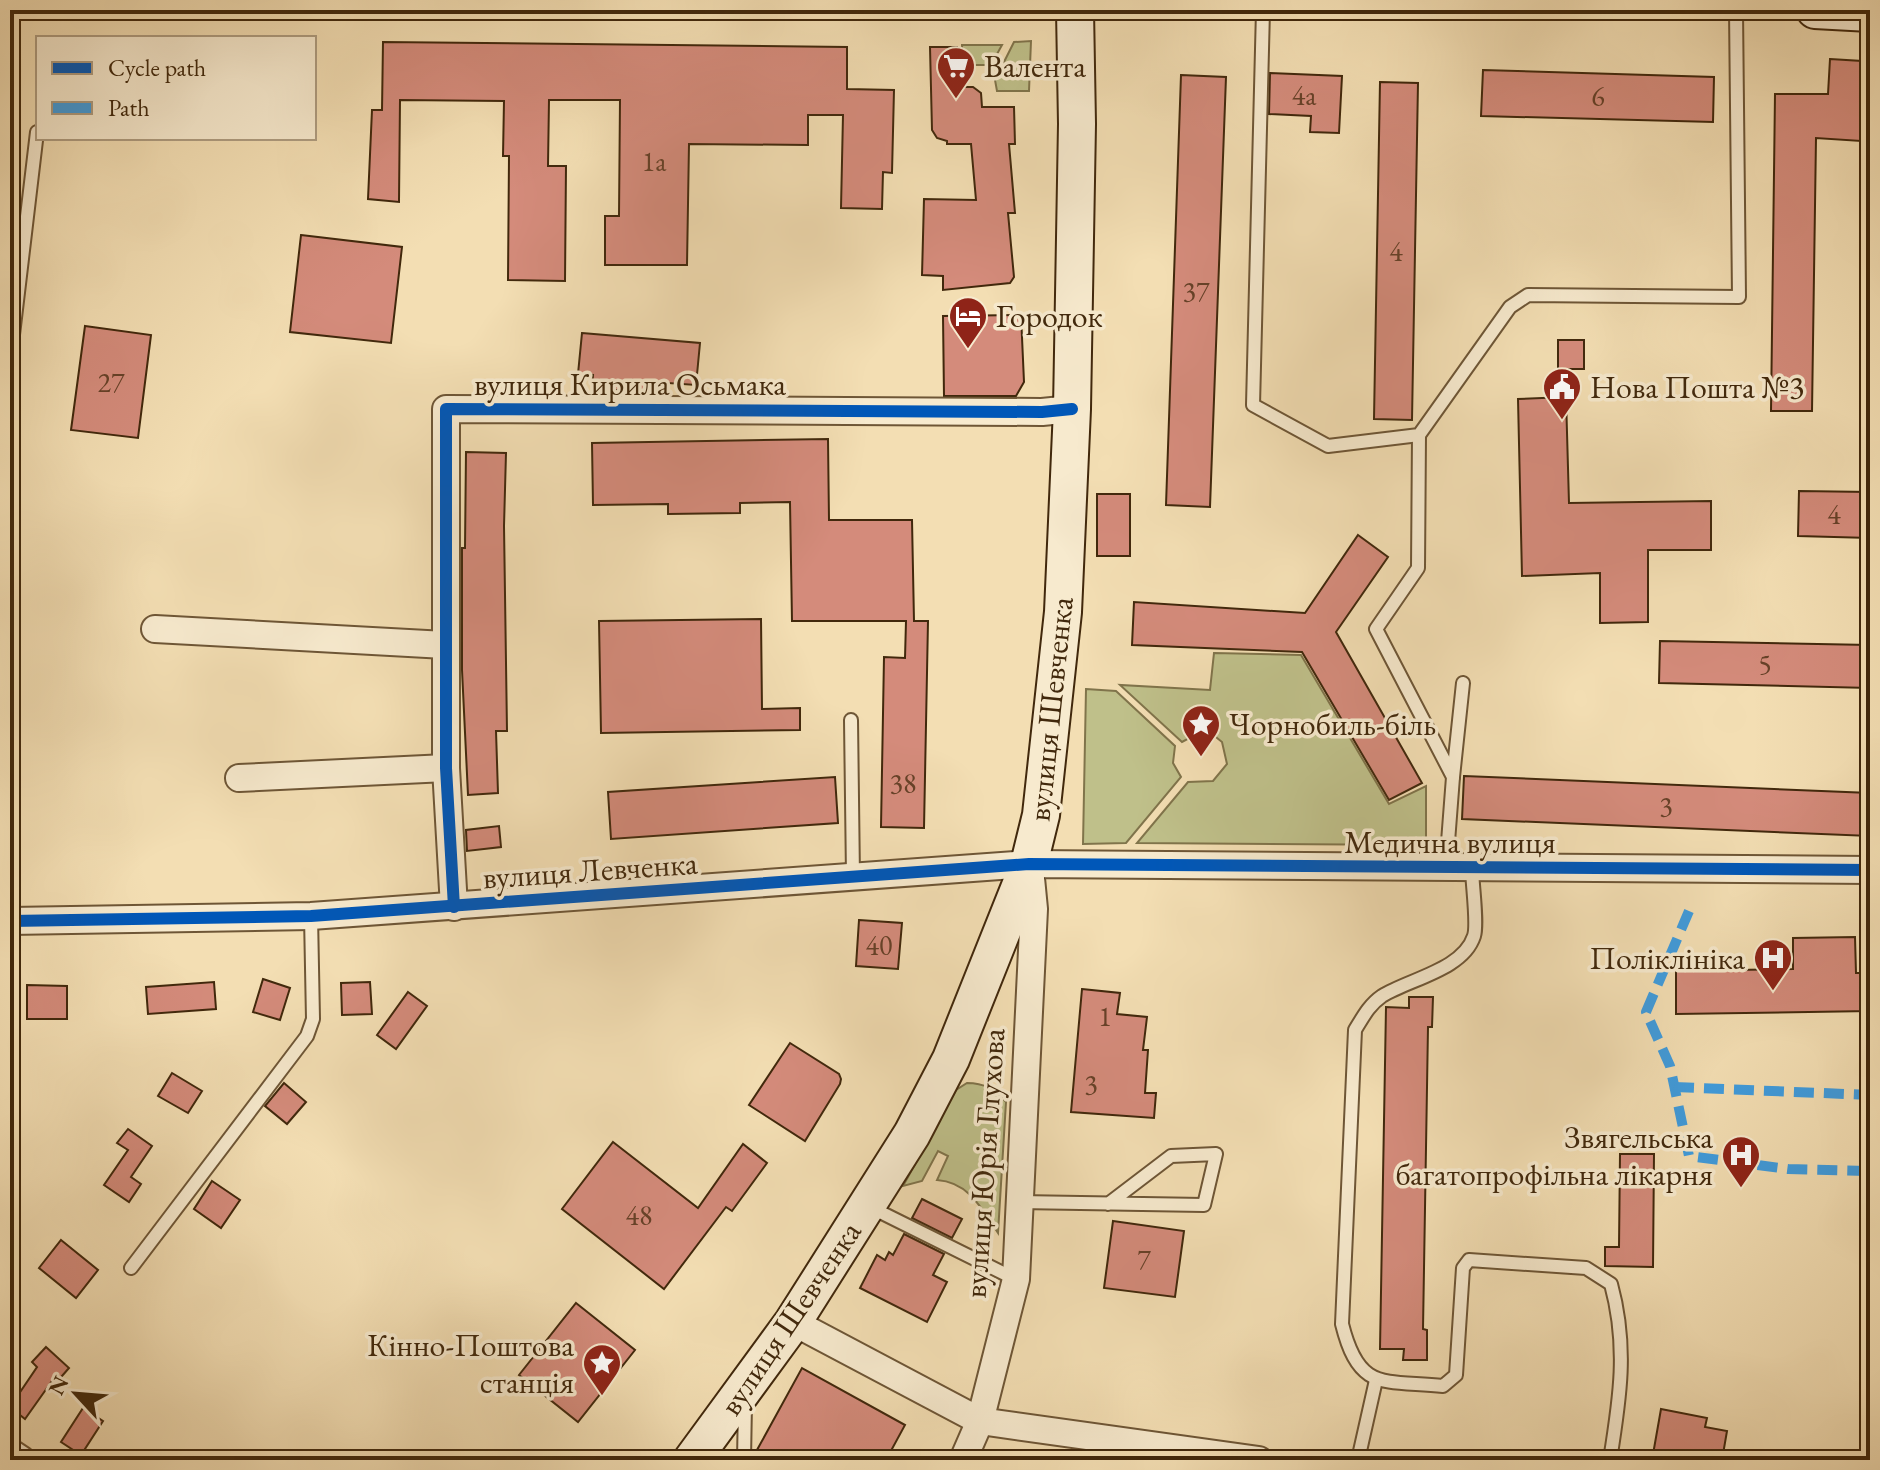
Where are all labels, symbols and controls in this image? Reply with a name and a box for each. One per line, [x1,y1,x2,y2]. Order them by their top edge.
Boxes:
legend [36,36,316,140]
supermarket icon: Валента [935,45,977,100]
place label: Валента [984,45,1086,87]
text: Cycle path [108,52,206,83]
house number: 4а [1292,77,1317,113]
house number: 6 [1591,78,1605,114]
text: Path [108,92,150,123]
house number: 1а [642,143,667,179]
house number: 4 [1389,233,1403,269]
house number: 37 [1183,273,1210,309]
hotel icon: Городок [947,295,989,350]
place label: Городок [996,295,1103,337]
street label: вулиця Кирила Осьмака [474,363,786,405]
house number: 27 [98,364,125,400]
public building icon: Нова Пошта №3 [1541,366,1583,421]
place label: Нова Пошта №3 [1590,366,1804,408]
house number: 4 [1827,496,1841,532]
street label: вулиця Шевченка [1017,594,1083,823]
house number: 5 [1758,646,1772,682]
place icon: Чорнобиль-біль [1180,703,1222,758]
place label: Чорнобиль-біль [1229,703,1436,745]
house number: 38 [890,765,916,801]
house number: 3 [1659,788,1673,824]
street label: Медична вулиця [1344,821,1556,863]
street label: вулиця Левченка [481,842,699,898]
house number: 40 [866,927,892,963]
place label: Поліклініка [1590,937,1745,979]
hospital icon: Поліклініка [1752,937,1794,992]
house number: 1 [1098,998,1112,1034]
street label: вулиця Юрія Глухова [954,1026,1014,1299]
house number: 3 [1084,1066,1098,1102]
place label: Звягельська багатопрофільна лікарня [1395,1116,1713,1195]
hospital icon: Звягельська багатопрофільна лікарня [1720,1134,1762,1189]
house number: 48 [626,1197,652,1233]
street label: вулиця Шевченка [710,1213,871,1423]
house number: 7 [1137,1241,1151,1277]
place label: Кінно-Поштова станція [367,1324,574,1403]
place icon: Кінно-Поштова станція [581,1342,623,1397]
north arrow [36,1354,116,1434]
text: N [42,1371,75,1400]

